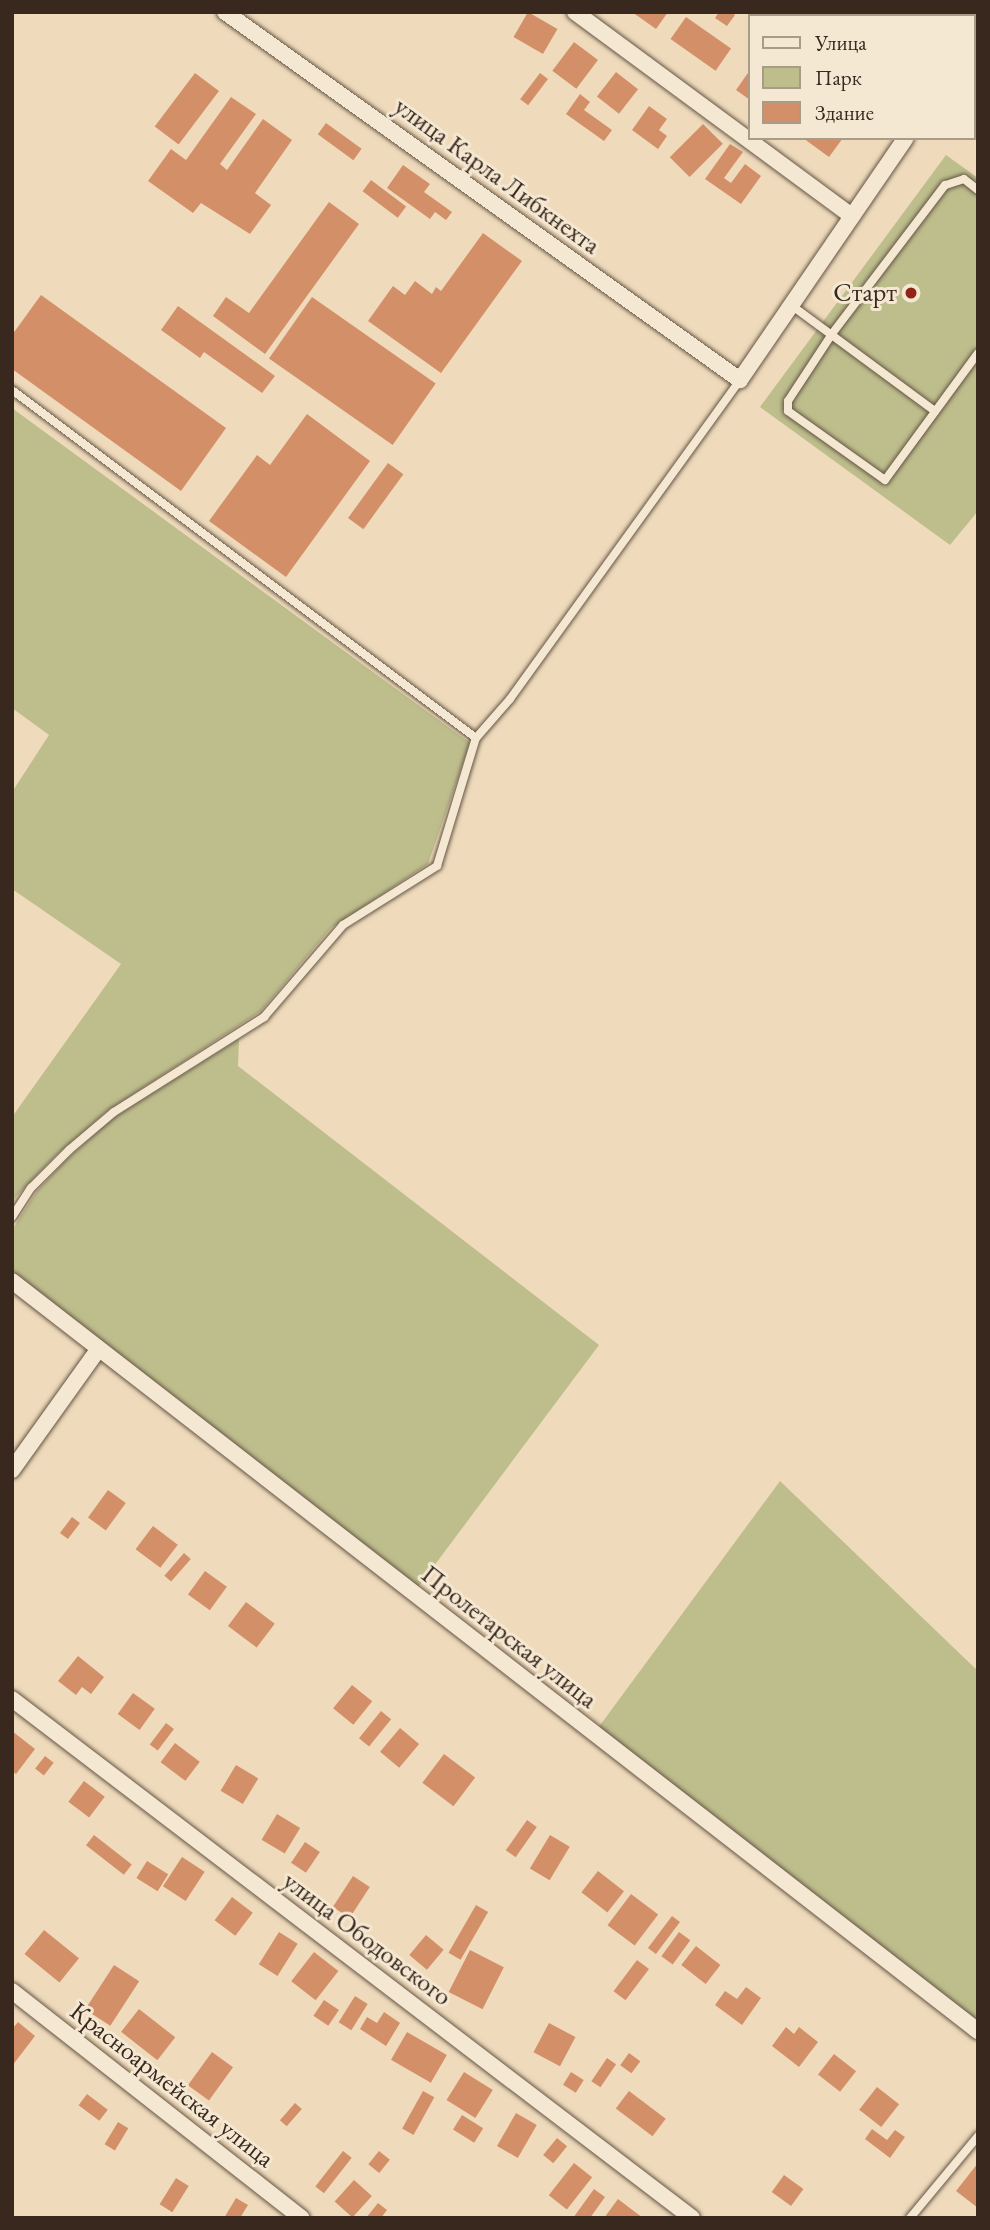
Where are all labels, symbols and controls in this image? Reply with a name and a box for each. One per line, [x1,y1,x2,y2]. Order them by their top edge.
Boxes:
legend [748,14,976,140]
text: Улица [815,29,867,56]
text: Парк [815,64,862,91]
street label: улица Карла Либкнехта [388,91,606,261]
text: Здание [815,99,874,126]
place label: Старт [833,277,897,309]
marker: Старт [903,285,919,301]
street label: Пролетарская улица [415,1559,603,1715]
street label: улица Ободовского [277,1865,457,2013]
street label: Красноармейская улица [64,1996,280,2174]

